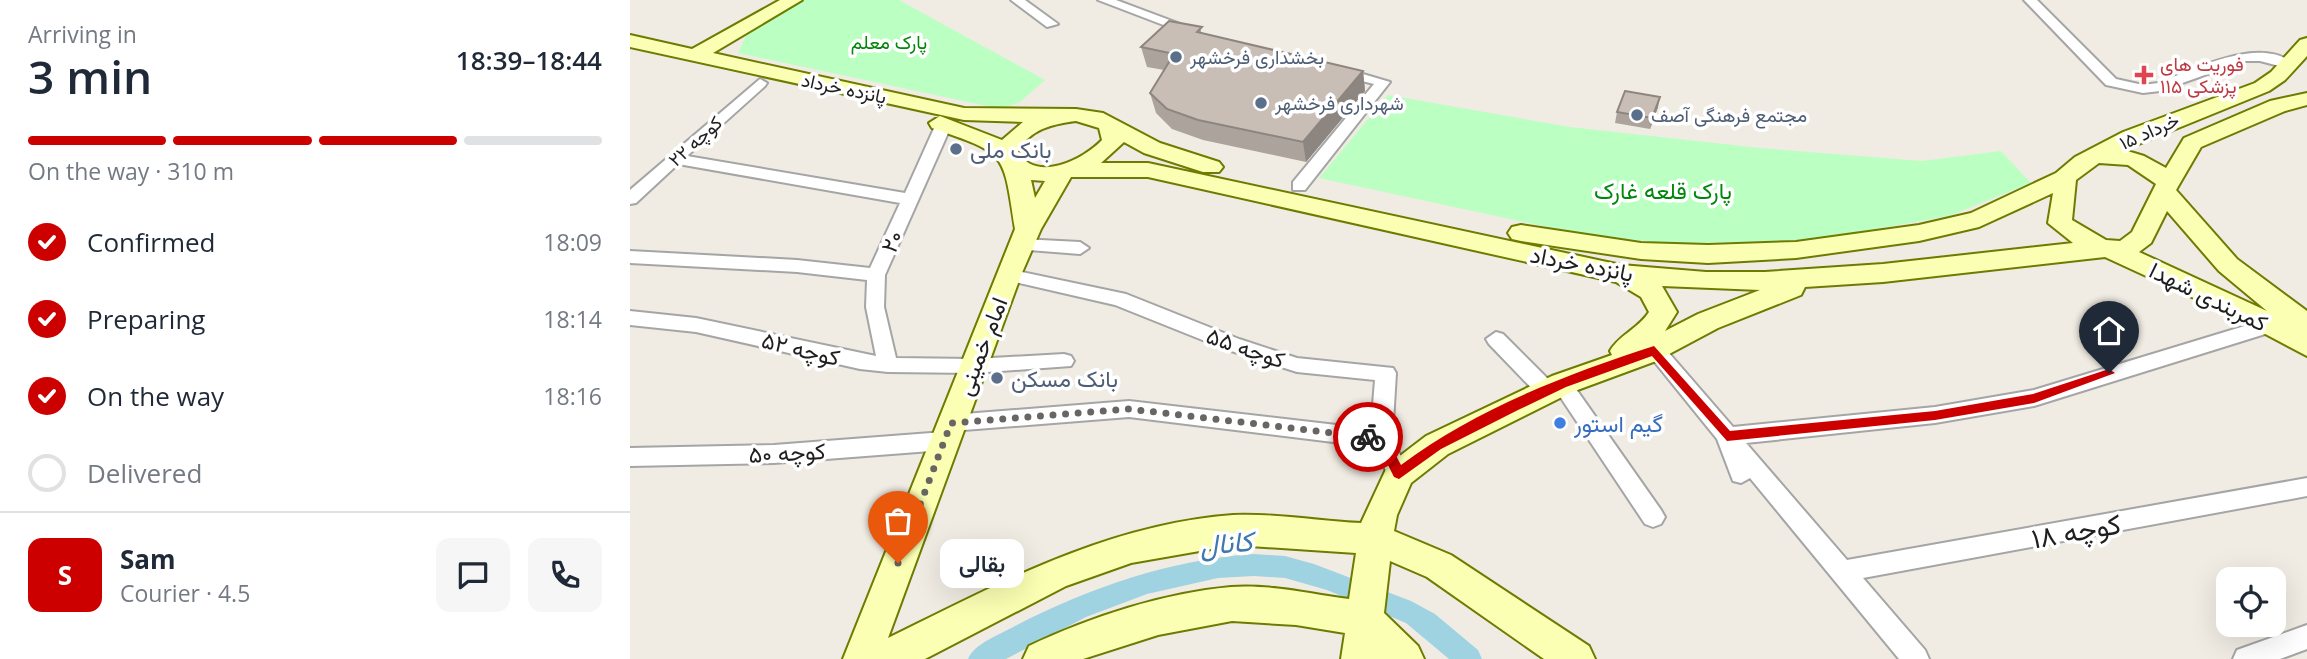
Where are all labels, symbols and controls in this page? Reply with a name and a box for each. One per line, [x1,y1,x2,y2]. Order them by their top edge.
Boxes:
text: Arriving in [28,18,137,50]
park label: پارک معلم [851,29,927,56]
text: 18:39–18:44 [456,42,602,78]
place label: بخشداری فرخشهر [1189,44,1324,70]
text: 3 min [28,45,152,107]
marker: بخشداری فرخشهر [1168,49,1184,65]
place label: فوریت های پزشکی ۱۱۵ [2160,51,2244,100]
marker: فوریت های پزشکی ۱۱۵ [2134,65,2154,85]
street label: پانزده خرداد [799,66,889,111]
place label: شهرداری فرخشهر [1274,90,1404,116]
marker: شهرداری فرخشهر [1253,95,1269,111]
place label: مجتمع فرهنگی آصف [1651,102,1807,129]
street label: ۱۵ خرداد [2115,106,2183,156]
marker: مجتمع فرهنگی آصف [1629,107,1645,123]
street label: کوچه ۲۲ [662,110,728,173]
place label: بانک ملی [970,133,1052,165]
marker: بانک ملی [948,141,964,157]
text: On the way · 310 m [28,155,234,187]
park label: پارک قلعه غارک [1594,174,1732,207]
icon: check [28,223,66,261]
text: Confirmed [87,224,215,260]
street label: ۲۰ [872,225,910,257]
text: 18:09 [543,226,602,258]
street label: پانزده خرداد [1528,237,1636,290]
street label: کمربندی شهدا [2145,254,2273,338]
street label: امام خمینی [948,292,1014,400]
icon: check [28,300,66,338]
text: Preparing [87,301,205,337]
pin [2079,301,2139,373]
text: 18:14 [543,303,602,335]
icon: home [2090,312,2128,350]
street label: کوچه ۵۵ [1202,319,1289,376]
street label: کوچه ۵۲ [758,323,843,374]
place label: بانک مسکن [1011,362,1118,394]
marker: بانک مسکن [989,370,1005,386]
icon: check [28,377,66,415]
text: On the way [87,378,224,414]
text: 18:16 [543,380,602,412]
courier [1333,402,1403,472]
place label: گیم استور [1573,407,1663,439]
marker: گیم استور [1552,415,1568,431]
icon: bike [1349,418,1387,456]
street label: کوچه ۵۰ [748,434,826,471]
text: Delivered [87,455,202,491]
pin [868,491,928,563]
icon: bag [879,502,917,540]
street label: کوچه ۱۸ [2028,503,2124,558]
water label: کانال [1198,520,1259,563]
button: chat [436,538,510,612]
button: phone [528,538,602,612]
callout: بقالی [940,538,1024,588]
text: Sam [120,541,176,577]
text: بقالی [959,547,1005,579]
text: S [58,557,72,593]
map controls [2216,567,2286,637]
button: locate [2216,567,2286,637]
text: Courier · 4.5 [120,577,250,609]

